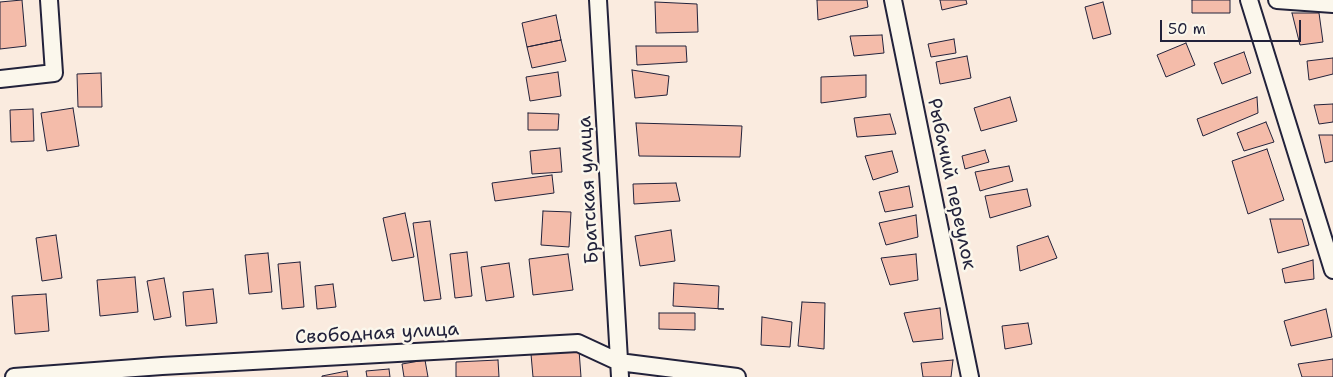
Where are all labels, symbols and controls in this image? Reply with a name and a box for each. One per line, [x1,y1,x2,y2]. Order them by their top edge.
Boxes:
scale bar [1163,10,1304,42]
text: 50 m [1168,19,1206,39]
street label: Рыбачий переулок [922,96,980,272]
street label: Братская улица [574,115,604,265]
street label: Свободная улица [294,318,460,350]

